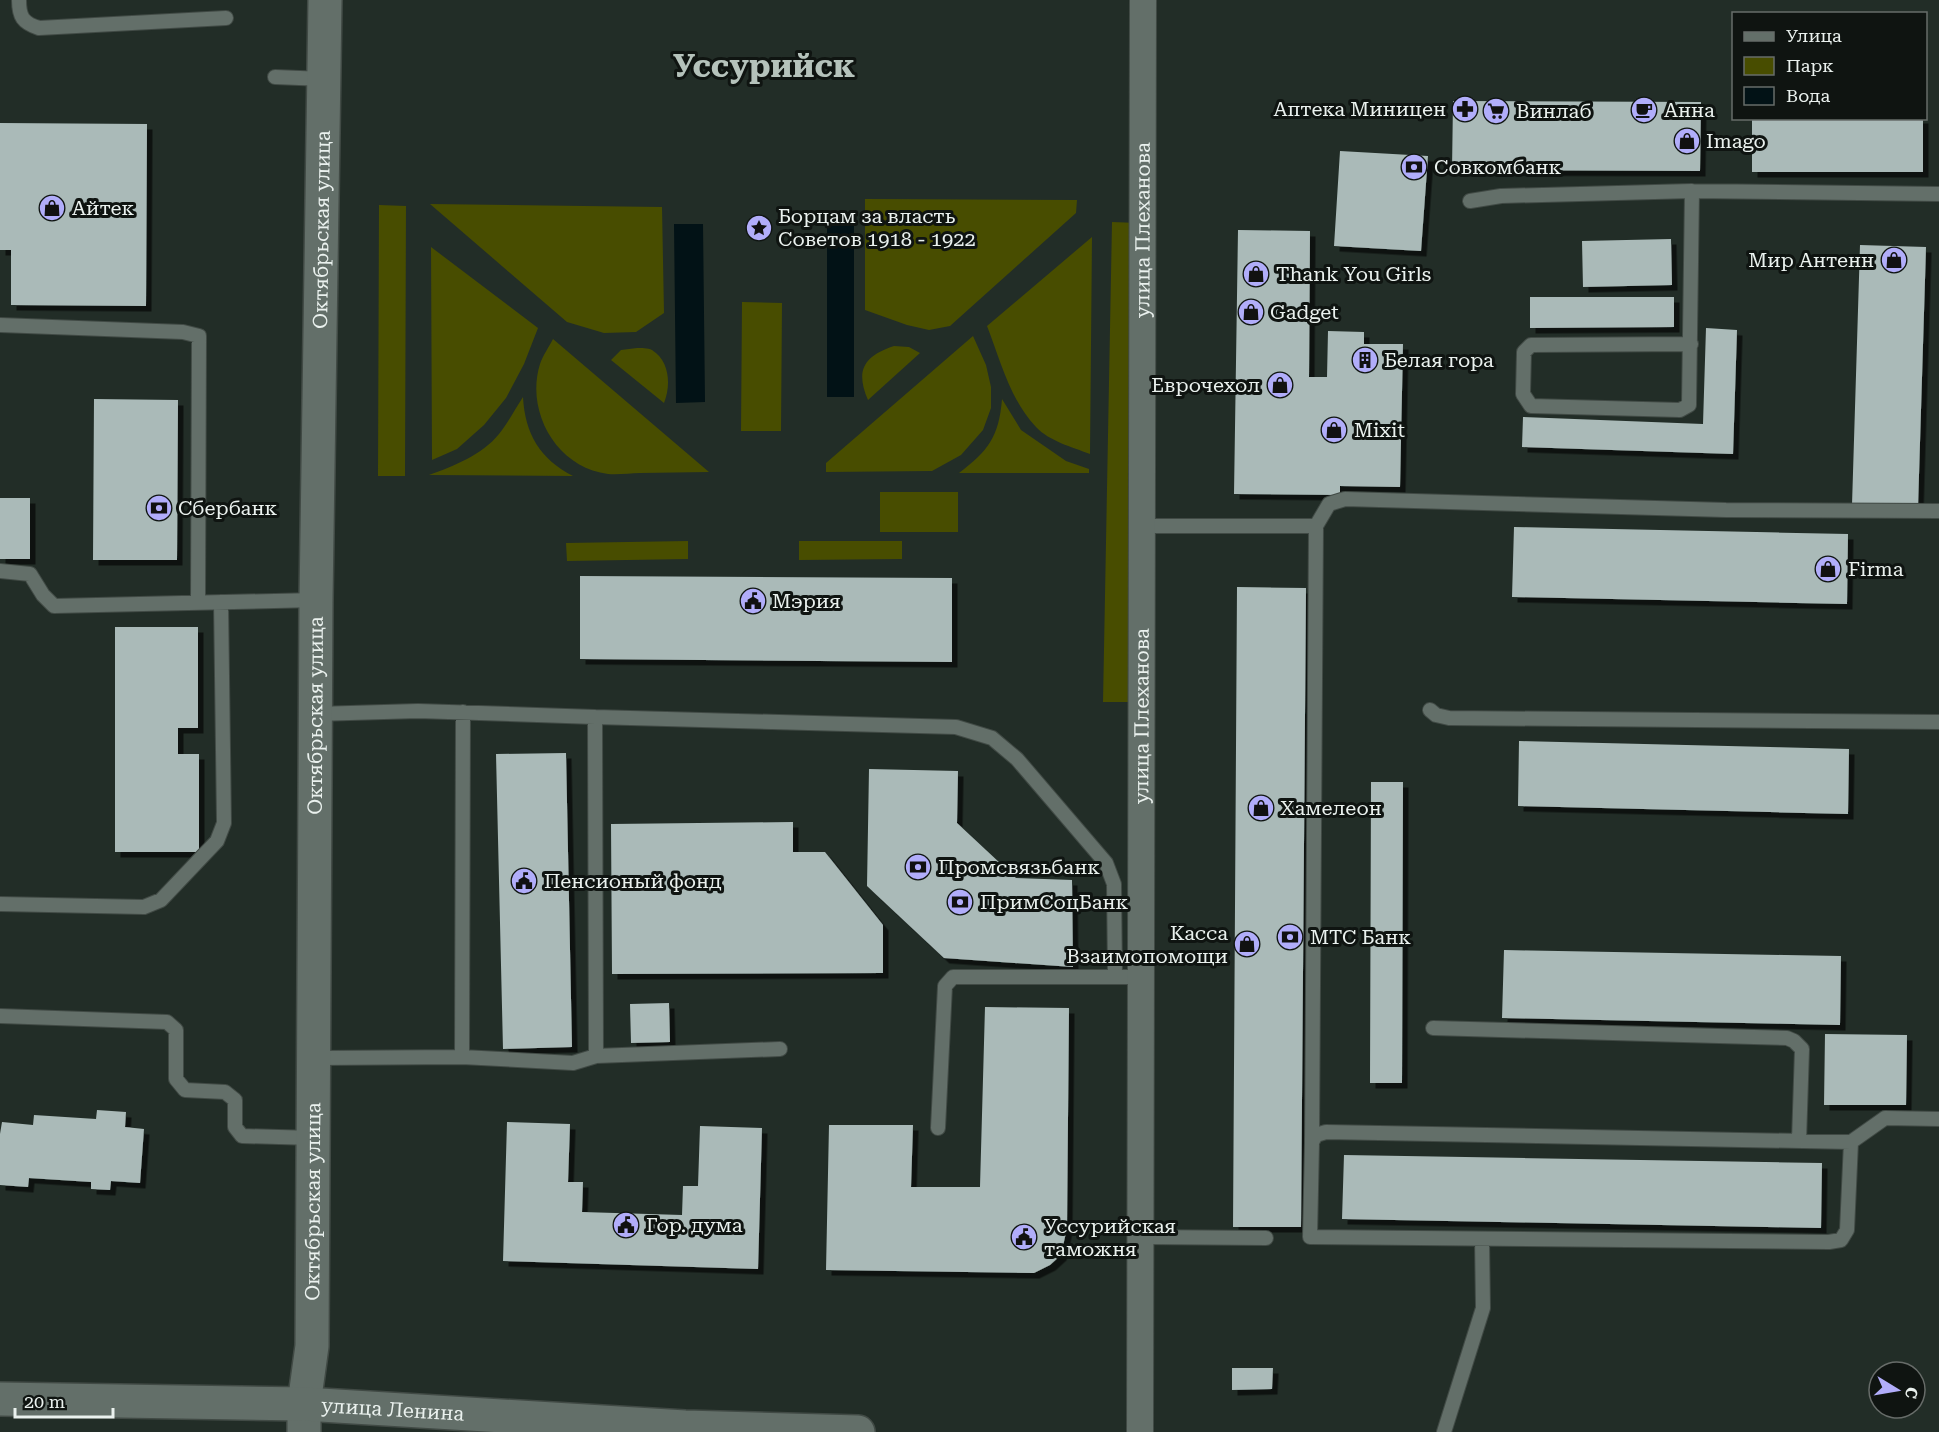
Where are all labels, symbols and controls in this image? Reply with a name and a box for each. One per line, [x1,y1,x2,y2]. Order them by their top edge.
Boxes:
legend [1732,12,1927,120]
text: Улица [1786,25,1842,46]
district label: Уссурийск [673,47,855,85]
text: Парк [1786,55,1834,76]
text: Вода [1786,85,1830,106]
pharmacy icon: Аптека Миницен [1450,94,1480,124]
cafe icon: Анна [1629,95,1659,125]
supermarket icon: Винлаб [1481,96,1511,126]
place label: Аптека Миницен [1273,97,1446,121]
place label: Анна [1664,98,1715,122]
place label: Винлаб [1516,99,1592,123]
shop icon: Imago [1672,126,1702,156]
place label: Imago [1706,129,1766,153]
street label: Октябрьская улица [308,130,335,329]
street label: улица Плеханова [1130,142,1155,318]
bank icon: Совкомбанк [1399,152,1429,182]
place label: Совкомбанк [1434,155,1562,179]
shop icon: Айтек [37,193,67,223]
place label: Айтек [72,196,134,220]
place label: Борцам за власть Советов 1918 - 1922 [778,204,976,251]
place icon: Борцам за власть Советов 1918 - 1922 [744,213,774,243]
shop icon: Мир Антенн [1879,245,1909,275]
place label: Мир Антенн [1748,248,1874,272]
shop icon: Thank You Girls [1241,259,1271,289]
place label: Thank You Girls [1276,262,1431,286]
shop icon: Gadget [1236,297,1266,327]
place label: Gadget [1270,300,1339,324]
building icon: Белая гора [1350,345,1380,375]
place label: Белая гора [1384,348,1494,372]
shop icon: Еврочехол [1265,370,1295,400]
place label: Еврочехол [1151,373,1260,397]
shop icon: Mixit [1319,415,1349,445]
place label: Mixit [1354,418,1405,442]
bank icon: Сбербанк [144,493,174,523]
place label: Сбербанк [178,496,277,520]
shop icon: Firma [1813,554,1843,584]
place label: Firma [1848,557,1904,581]
public building icon: Мэрия [738,586,768,616]
place label: Мэрия [772,589,841,613]
street label: Октябрьская улица [303,616,328,815]
street label: улица Плеханова [1129,628,1154,804]
shop icon: Хамелеон [1246,793,1276,823]
place label: Хамелеон [1280,796,1382,820]
bank icon: Промсвязьбанк [903,852,933,882]
place label: Промсвязьбанк [938,855,1100,879]
public building icon: Пенсионый фонд [509,866,539,896]
place label: Пенсионый фонд [544,869,722,893]
bank icon: ПримСоцБанк [945,887,975,917]
place label: ПримСоцБанк [980,890,1128,914]
place label: Касса Взаимопомощи [1066,921,1228,968]
bank icon: МТС Банк [1275,922,1305,952]
place label: МТС Банк [1310,925,1411,949]
shop icon: Касса Взаимопомощи [1232,929,1262,959]
street label: Октябрьская улица [300,1102,325,1301]
public building icon: Гор. дума [611,1210,641,1240]
place label: Гор. дума [646,1213,743,1237]
place label: Уссурийская таможня [1044,1214,1176,1261]
public building icon: Уссурийская таможня [1009,1222,1039,1252]
north arrow [1867,1360,1927,1420]
scale bar [15,1381,112,1419]
text: С [1901,1385,1922,1400]
text: 20 m [24,1391,65,1412]
street label: улица Ленина [321,1393,465,1426]

